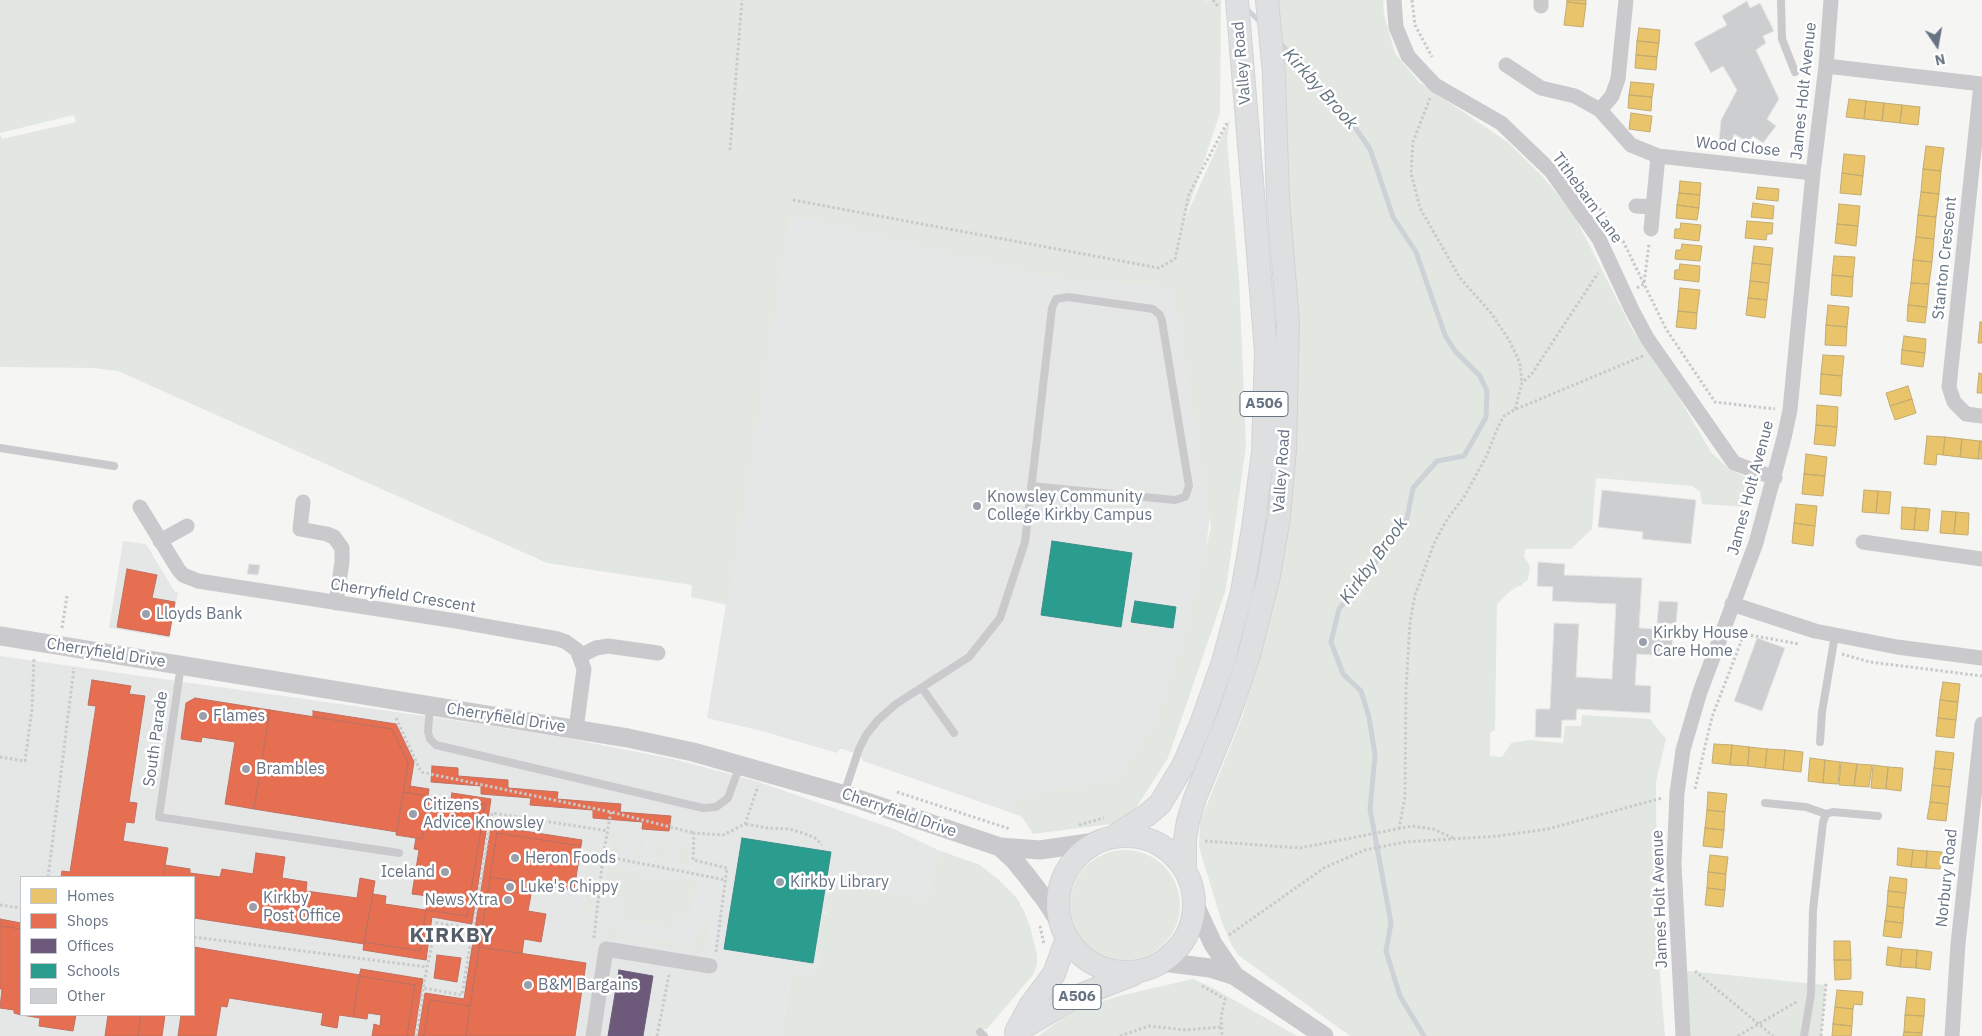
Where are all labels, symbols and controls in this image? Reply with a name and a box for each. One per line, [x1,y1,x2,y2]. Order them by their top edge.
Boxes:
street label: Valley Road [1229,20,1255,106]
north arrow [1912,20,1962,70]
street label: James Holt Avenue [1787,21,1821,161]
water label: Kirkby Brook [1278,44,1362,134]
text: N [1933,50,1947,70]
street label: Wood Close [1695,133,1781,161]
street label: Tithebarn Lane [1548,149,1626,247]
street label: Stanton Crescent [1929,196,1961,320]
road number: A506 [1240,392,1288,416]
street label: James Holt Avenue [1724,419,1778,557]
street label: Valley Road [1270,429,1294,513]
place label: Knowsley Community College Kirkby Campus [987,487,1152,525]
marker: Knowsley Community College Kirkby Campus [971,500,983,512]
water label: Kirkby Brook [1335,514,1413,608]
street label: Cherryfield Crescent [329,575,477,617]
place label: Lloyds Bank [156,604,243,624]
marker: Lloyds Bank [140,608,152,620]
place label: Kirkby House Care Home [1653,623,1748,661]
street label: Cherryfield Drive [45,634,167,672]
marker: Kirkby House Care Home [1637,636,1649,648]
street label: South Parade [140,690,172,788]
street label: Cherryfield Drive [445,699,567,737]
place label: Flames [213,706,265,726]
marker: Flames [197,710,209,722]
place label: Brambles [256,759,325,779]
marker: Brambles [240,763,252,775]
street label: Cherryfield Drive [839,784,959,842]
place label: Citizens Advice Knowsley [423,795,544,833]
marker: Citizens Advice Knowsley [407,808,419,820]
street label: Norbury Road [1932,828,1962,928]
street label: James Holt Avenue [1648,830,1672,968]
place label: Heron Foods [525,848,616,868]
marker: Heron Foods [509,852,521,864]
place label: Iceland [381,862,435,882]
marker: Iceland [439,866,451,878]
place label: Kirkby Library [790,872,889,892]
legend [20,876,195,1016]
marker: Kirkby Library [774,876,786,888]
place label: Luke's Chippy [520,877,618,897]
marker: Luke's Chippy [504,881,516,893]
text: Homes [67,886,115,905]
place label: Kirkby Post Office [263,888,341,926]
place label: News Xtra [425,890,498,910]
marker: News Xtra [502,894,514,906]
marker: Kirkby Post Office [247,901,259,913]
text: Shops [67,911,109,930]
district label: KIRKBY [409,923,495,949]
text: Offices [67,936,114,955]
text: Schools [67,961,120,980]
place label: B&M Bargains [538,975,639,995]
marker: B&M Bargains [522,979,534,991]
road number: A506 [1053,984,1101,1010]
text: Other [67,986,105,1005]

